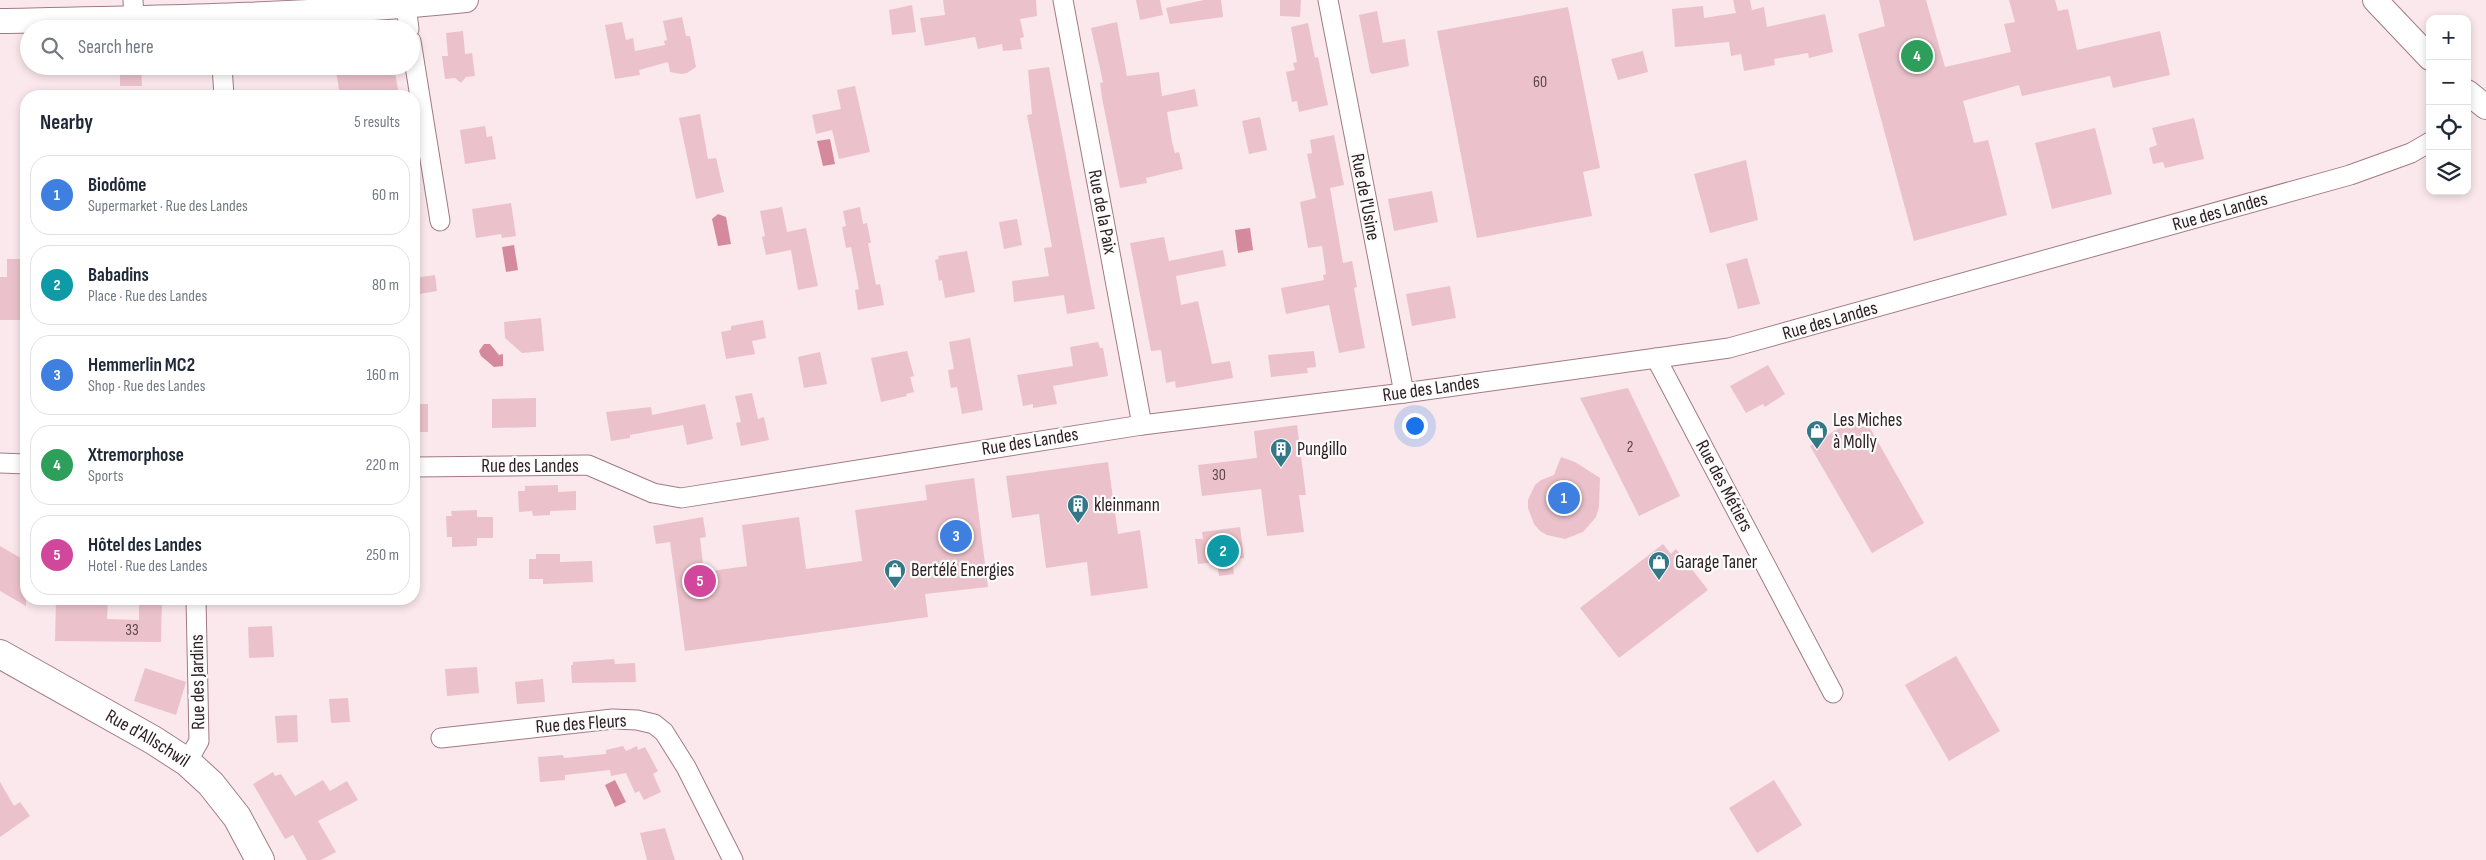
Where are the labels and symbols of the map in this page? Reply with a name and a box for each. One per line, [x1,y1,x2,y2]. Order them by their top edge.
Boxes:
pin: 4 [1901,37,1933,75]
house number: 60 [1533,73,1547,92]
street label: Rue de l'Usine [1345,152,1385,242]
street label: Rue de la Paix [1083,168,1121,256]
street label: Rue des Landes [2170,187,2270,237]
street label: Rue des Landes [1780,296,1880,346]
street label: Rue des Landes [1381,371,1481,407]
place label: Les Miches à Molly [1833,409,1902,454]
your location [1402,413,1428,439]
shop icon: Les Miches à Molly [1805,419,1829,450]
street label: Rue des Landes [980,423,1080,461]
street label: Rue des Métiers [1690,436,1758,536]
building icon: Pungillo [1269,437,1293,468]
place label: Pungillo [1297,438,1347,461]
house number: 2 [1627,438,1633,457]
street label: Rue des Landes [481,455,579,478]
house number: 30 [1212,466,1226,485]
pin: 1 [1548,479,1580,517]
building icon: kleinmann [1066,493,1090,524]
place label: kleinmann [1094,494,1160,517]
pin: 3 [940,517,972,555]
pin: 2 [1207,532,1239,570]
shop icon: Garage Taner [1647,550,1671,581]
place label: Garage Taner [1675,551,1758,574]
shop icon: Bertélé Energies [883,558,907,589]
place label: Bertélé Energies [911,559,1015,582]
pin: 5 [684,562,716,600]
house number: 33 [125,621,139,640]
street label: Rue des Jardins [186,634,210,730]
street label: Rue d'Allschwil [102,704,194,772]
street label: Rue des Fleurs [535,709,627,739]

